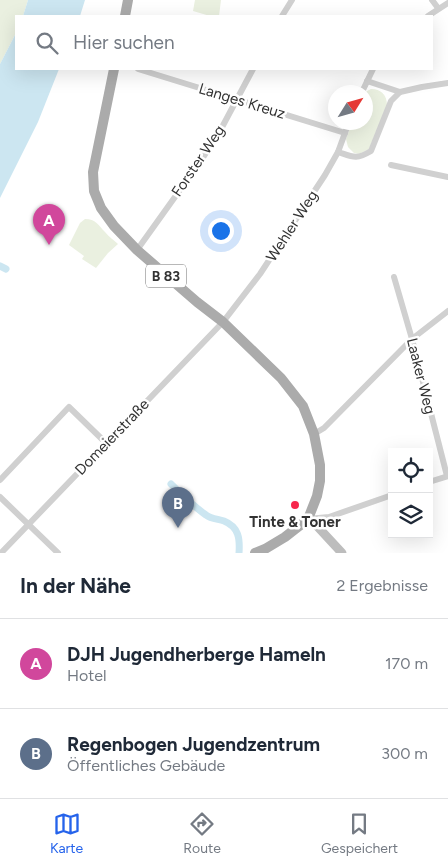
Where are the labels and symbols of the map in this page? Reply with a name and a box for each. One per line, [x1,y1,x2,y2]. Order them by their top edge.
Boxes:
street label: Langes Kreuz [197,79,287,123]
north arrow [328,85,373,130]
street label: Forster Weg [168,122,228,200]
street label: Wehler Weg [262,187,322,265]
pin: A [33,204,65,245]
your location [208,218,234,244]
road number: B 83 [146,264,186,288]
street label: Laaker Weg [403,336,439,416]
street label: Domeierstraße [71,395,153,479]
pin: B [162,487,194,528]
marker: Tinte & Toner [289,499,301,511]
place label: Tinte & Toner [249,513,341,531]

